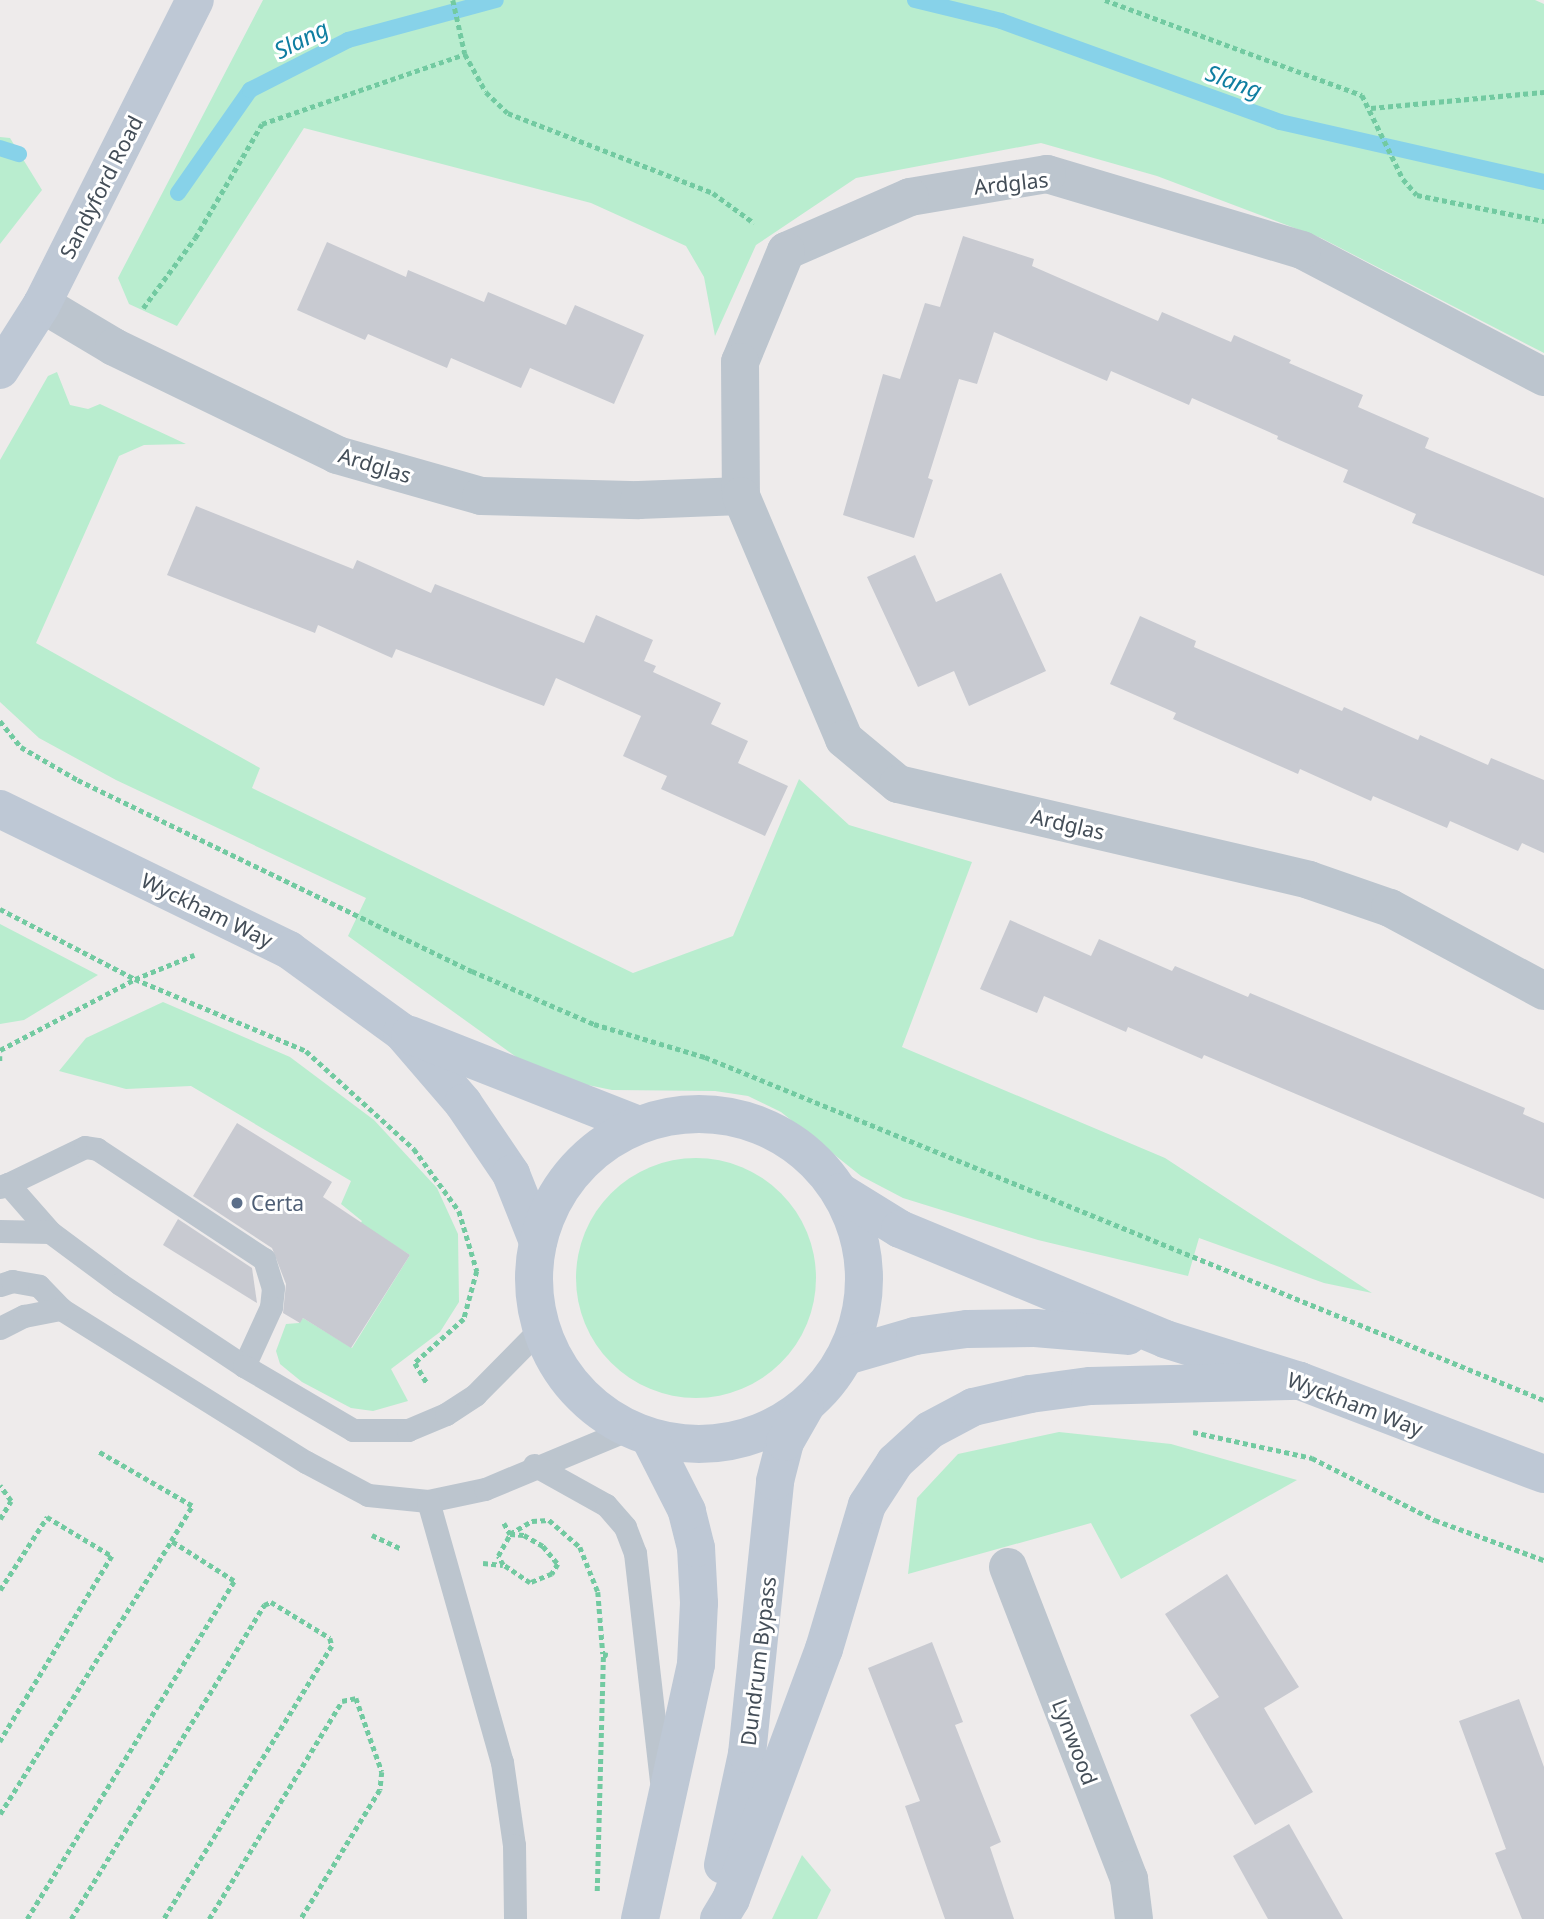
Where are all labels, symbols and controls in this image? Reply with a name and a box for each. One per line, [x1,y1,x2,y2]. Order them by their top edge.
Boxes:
water label: Slang [269,14,333,64]
water label: Slang [1202,58,1266,104]
street label: Sandyford Road [54,111,148,263]
street label: Ardglas [973,167,1049,199]
street label: Ardglas [336,442,414,488]
street label: Ardglas [1029,803,1107,845]
street label: Wyckham Way [137,867,277,953]
place label: Certa [251,1190,304,1216]
marker: Certa [229,1195,245,1211]
street label: Wyckham Way [1284,1367,1426,1441]
street label: Dundrum Bypass [735,1575,781,1747]
street label: Lynwood [1047,1696,1103,1788]

